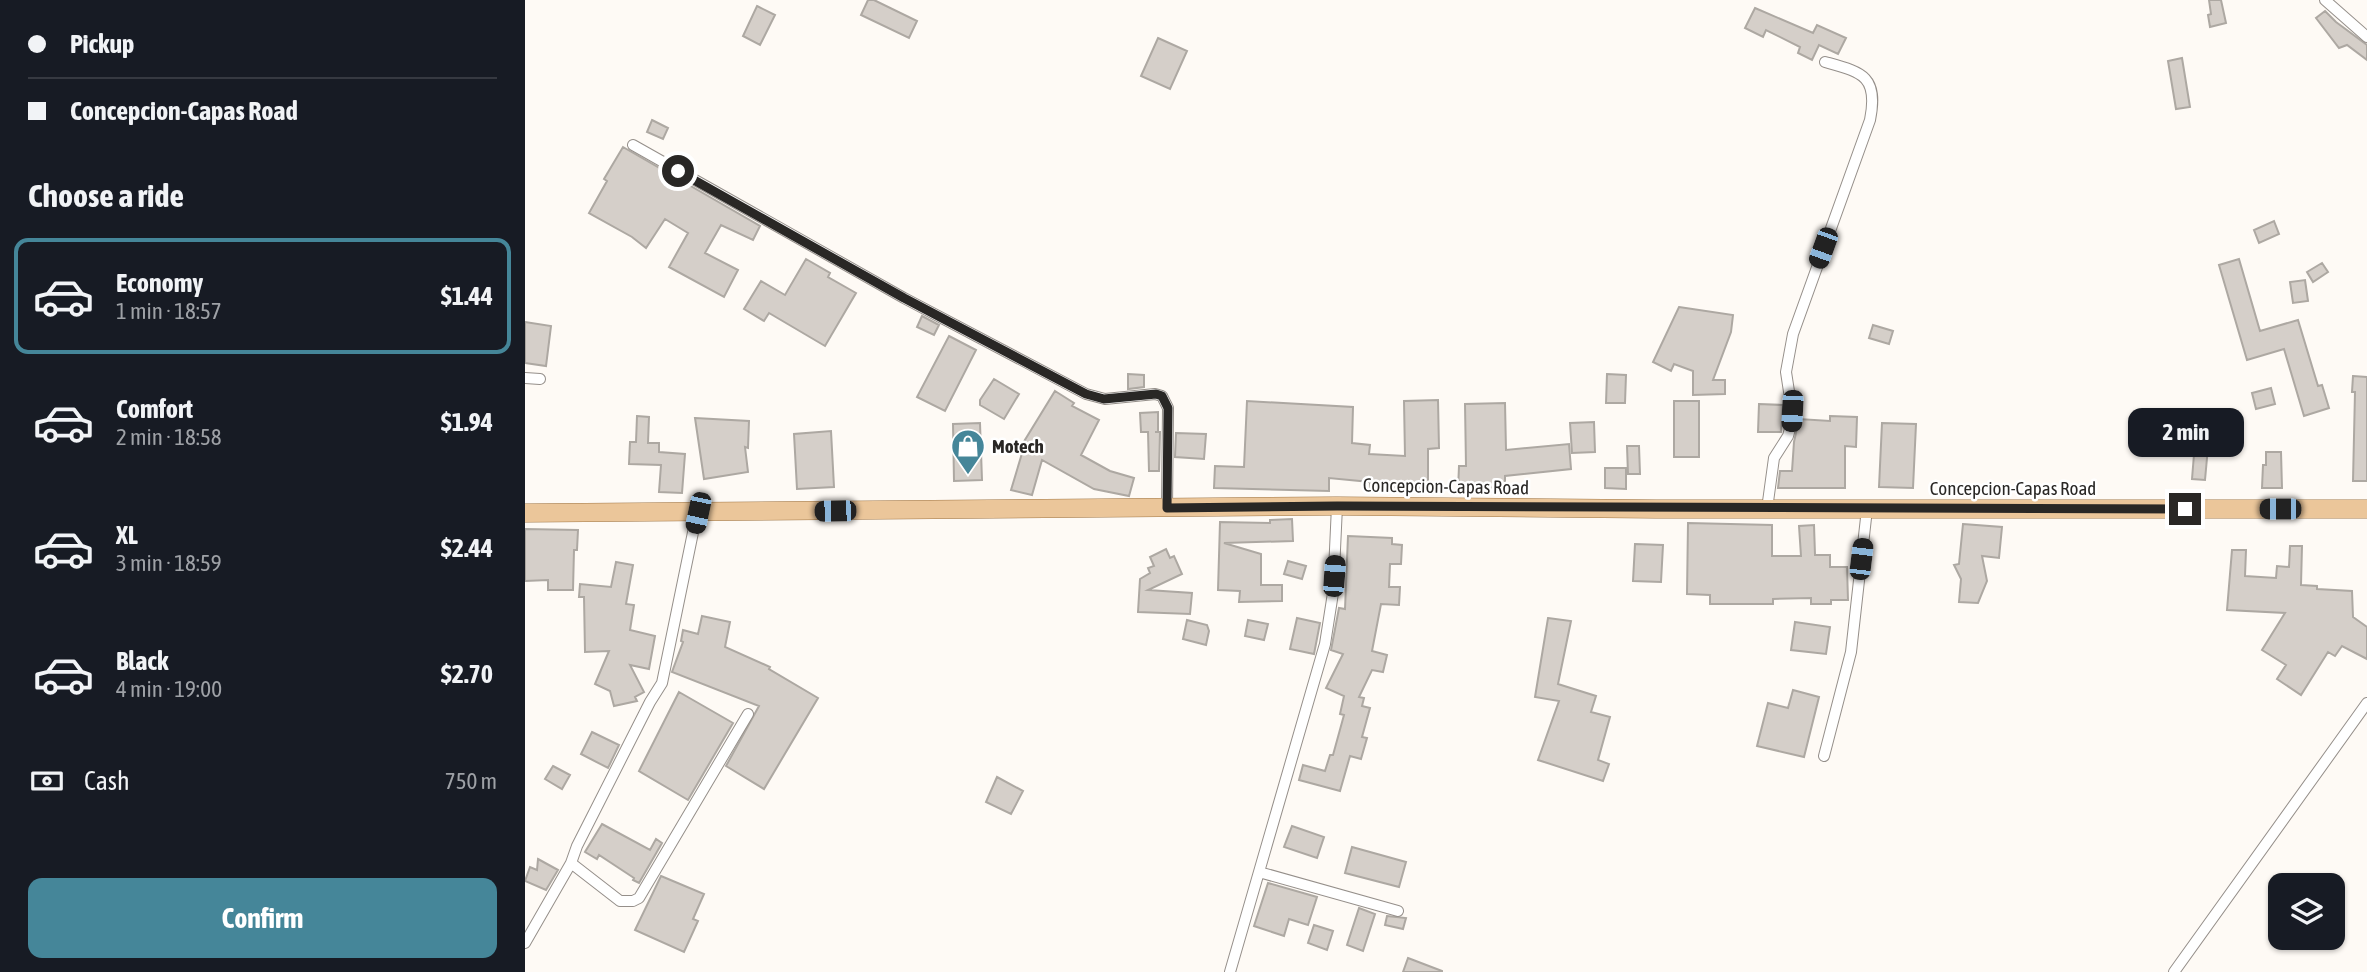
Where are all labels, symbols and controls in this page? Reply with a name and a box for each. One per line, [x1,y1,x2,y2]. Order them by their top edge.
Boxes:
text: Pickup [70,29,134,59]
text: Concepcion-Capas Road [70,96,298,126]
route start [662,155,694,187]
text: Choose a ride [28,177,184,214]
car [1806,225,1841,271]
icon: car [32,265,95,328]
text: Economy [116,268,203,298]
text: $1.44 [441,281,493,311]
text: 1 min · 18:57 [116,298,222,324]
car [1781,389,1804,433]
icon: car [32,391,95,454]
text: Comfort [116,394,193,424]
text: $1.94 [441,407,493,437]
callout: 2 min [2127,407,2243,456]
text: 2 min [2163,419,2209,445]
text: 2 min · 18:58 [116,424,222,450]
shop icon: Motech [949,427,987,476]
place label: Motech [992,435,1044,457]
street label: Concepcion-Capas Road [1363,474,1529,498]
street label: Concepcion-Capas Road [1930,477,2096,499]
car [684,490,713,536]
route end [2169,493,2201,525]
car [2260,499,2302,520]
car [814,500,857,522]
icon: car [32,517,95,580]
text: XL [116,520,138,550]
text: $2.44 [441,533,493,563]
car [1849,537,1874,581]
text: 3 min · 18:59 [116,550,222,576]
car [1323,554,1346,598]
icon: car [32,643,95,706]
text: Black [116,646,168,676]
text: $2.70 [441,659,493,689]
text: 4 min · 19:00 [116,676,222,702]
icon: cash [28,762,66,800]
text: Cash [84,766,130,796]
text: 750 m [445,768,497,794]
map controls [2268,873,2345,950]
button: layers [2268,873,2345,950]
button: Confirm [28,878,497,958]

